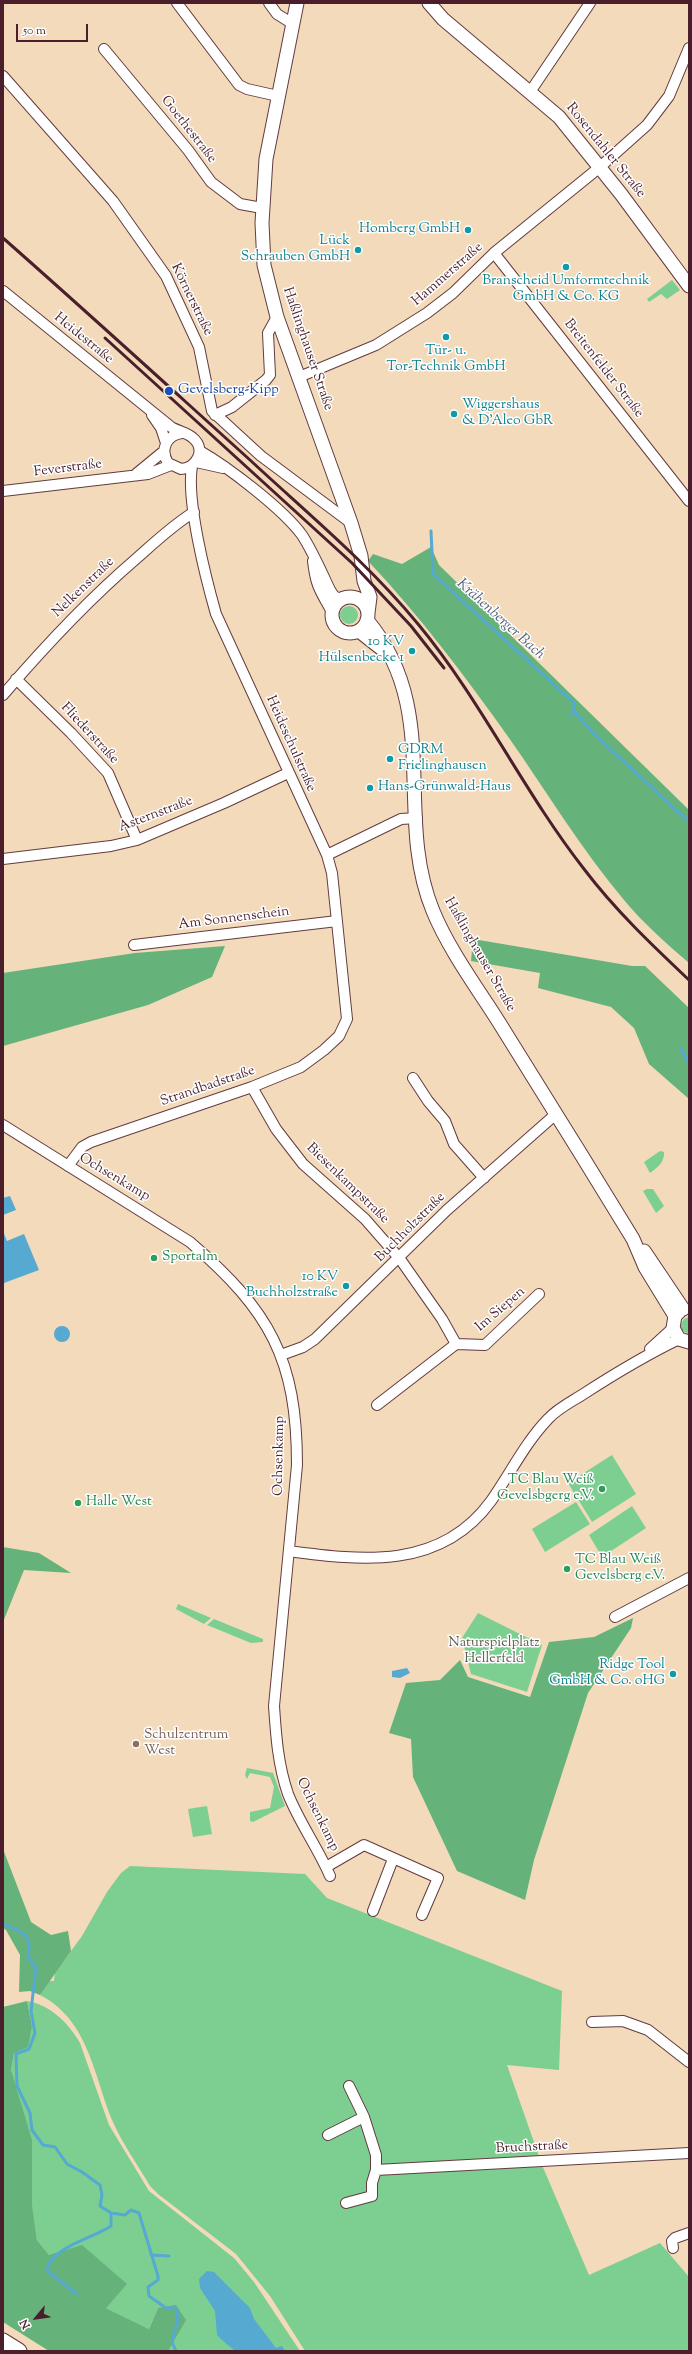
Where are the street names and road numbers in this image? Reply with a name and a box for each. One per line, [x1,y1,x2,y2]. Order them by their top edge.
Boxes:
street label: Goethestraße [156,93,220,167]
street label: Rosendahler Straße [562,100,648,202]
street label: Hammerstraße [409,240,487,310]
street label: Körnerstraße [166,261,216,339]
street label: Haßlinghauser Straße [278,285,336,413]
street label: Heidestraße [50,310,116,368]
street label: Breitenfelder Straße [559,317,647,421]
street label: Feverstraße [33,456,103,482]
street label: Nelkenstraße [50,554,118,622]
street label: Heideschulstraße [261,693,319,795]
street label: Fliederstraße [56,700,122,768]
street label: Asternstraße [117,793,195,837]
street label: Haßlinghauser Straße [439,895,519,1015]
street label: Am Sonnenschein [178,904,290,934]
street label: Strandbadstraße [159,1063,257,1111]
street label: Biesenkampstraße [302,1140,392,1228]
street label: Ochsenkamp [75,1150,153,1206]
street label: Buchholzstraße [372,1189,450,1267]
street label: Im Siepen [473,1284,529,1336]
street label: Ochsenkamp [271,1416,289,1496]
street label: Ochsenkamp [292,1775,342,1855]
street label: Bruchstraße [495,2138,569,2158]

